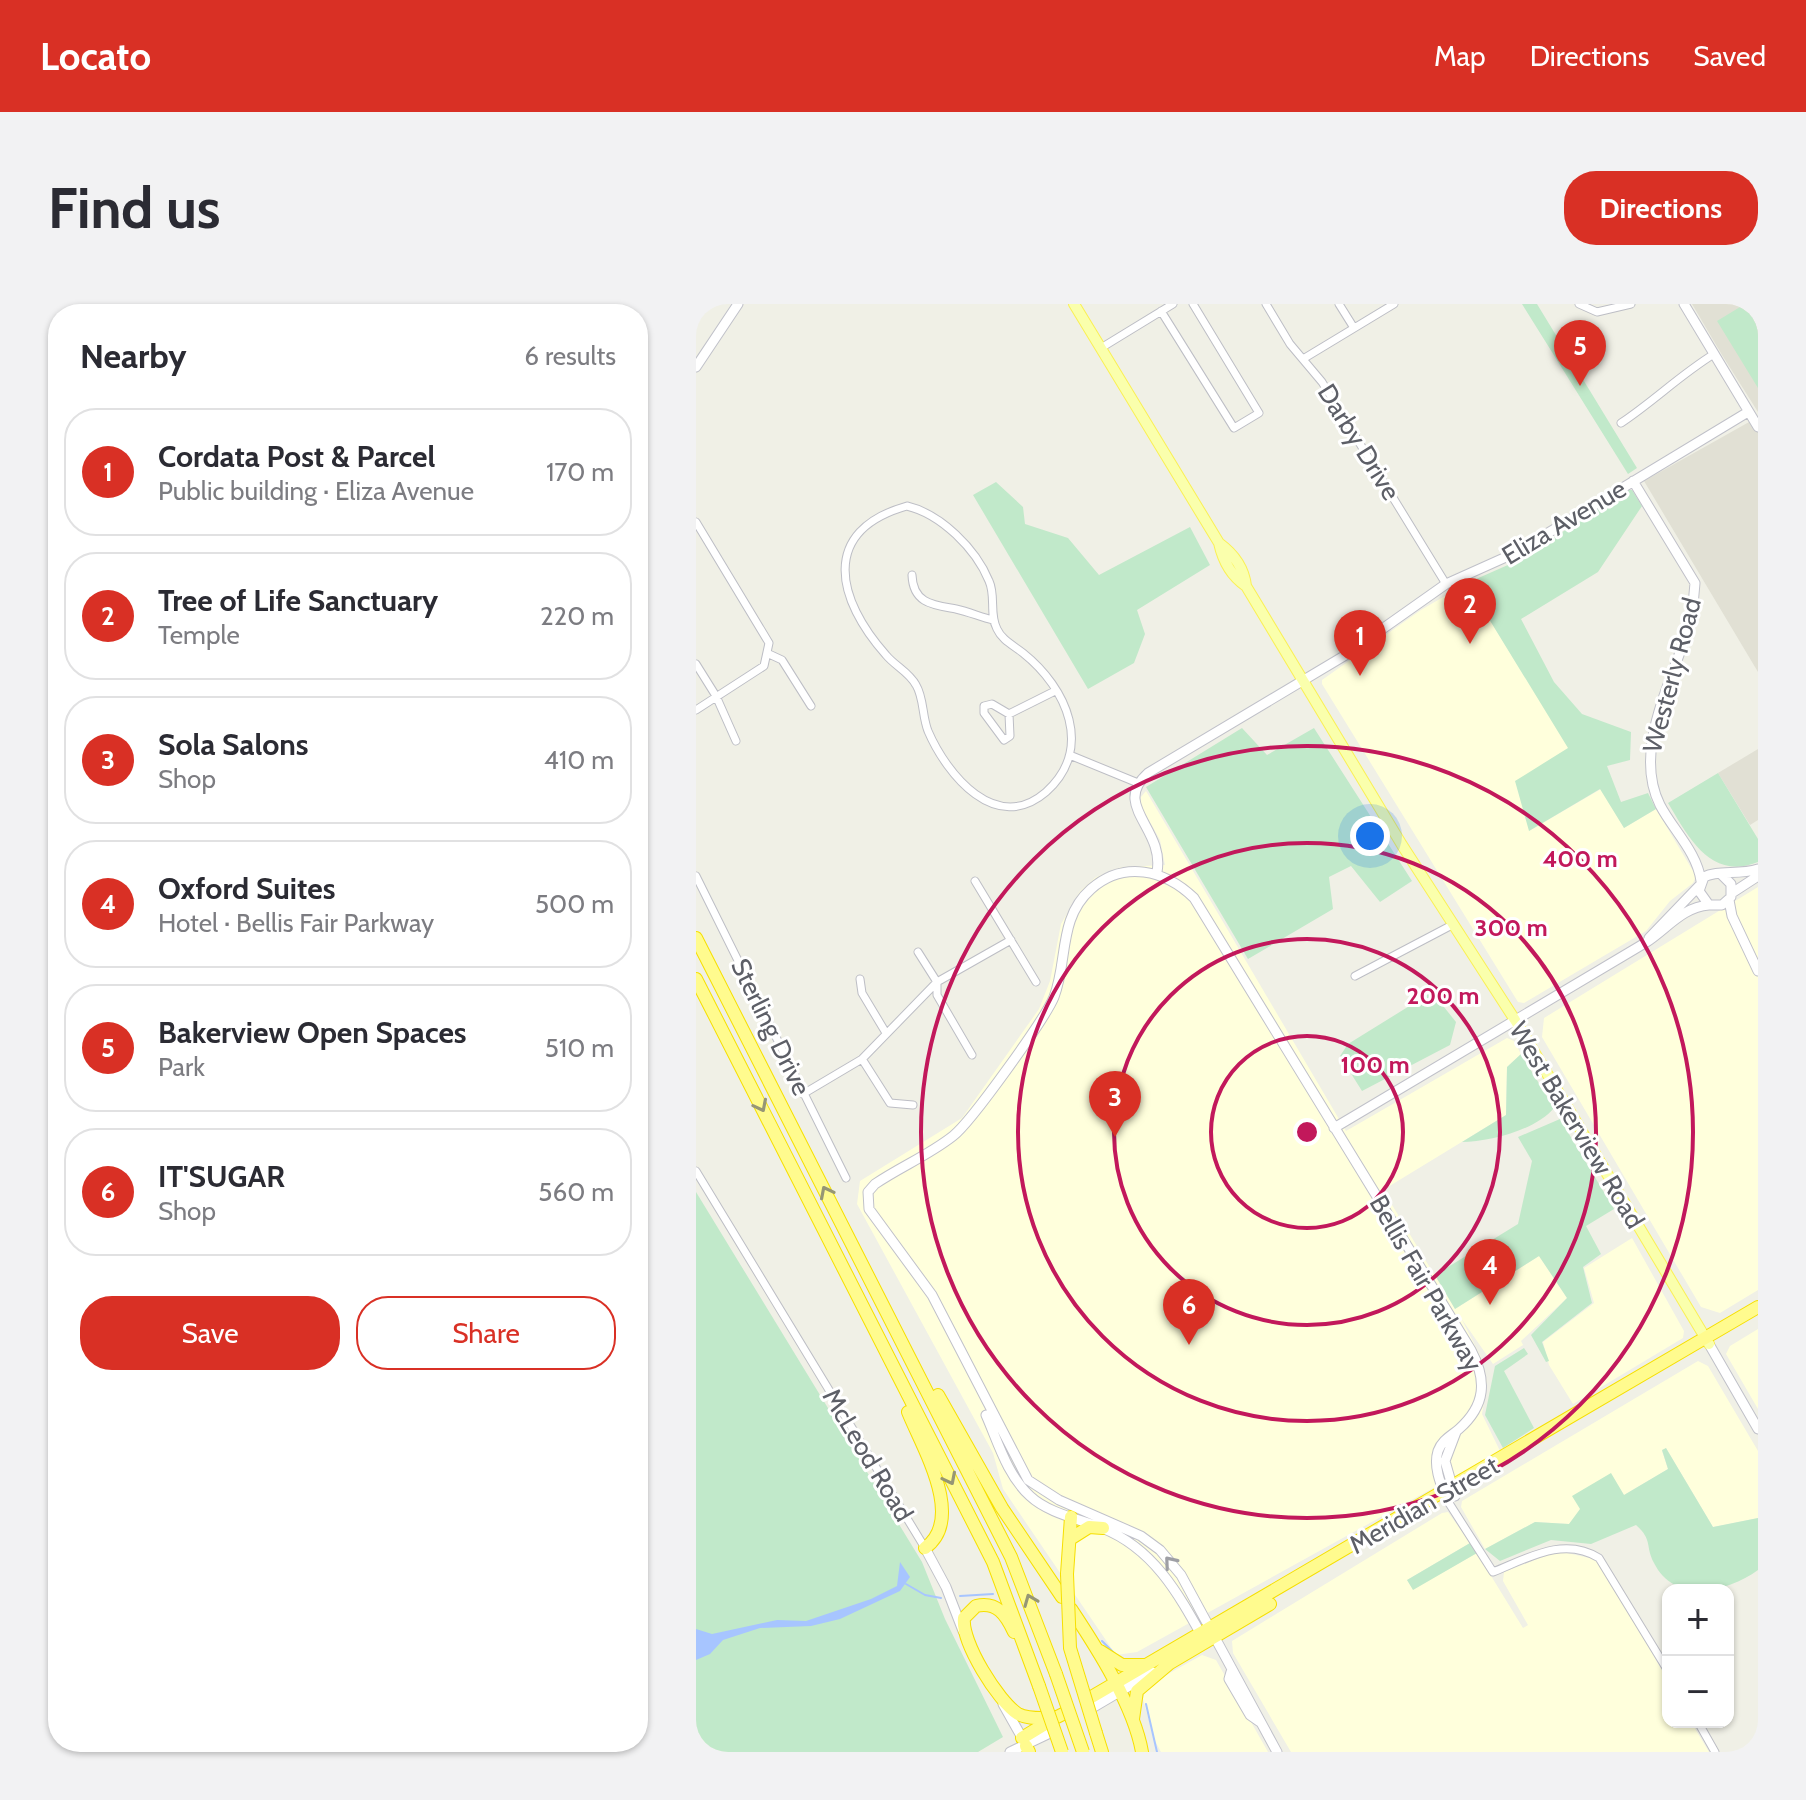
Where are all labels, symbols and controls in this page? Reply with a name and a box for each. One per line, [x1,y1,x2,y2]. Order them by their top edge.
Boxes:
text: Locato [40,33,151,80]
text: Map [1434,39,1486,73]
text: Directions [1530,39,1649,73]
text: Saved [1693,39,1766,73]
button: Directions [1564,171,1758,245]
text: Find us [48,174,221,242]
pin: 5 [1554,320,1606,386]
text: Nearby [80,335,187,377]
text: 6 results [524,340,616,372]
street label: Darby Drive [1311,378,1407,506]
text: Cordata Post & Parcel [158,438,435,475]
text: 1 [103,456,113,488]
text: 170 m [546,456,614,488]
street label: Eliza Avenue [1496,472,1632,572]
text: Public building · Eliza Avenue [158,475,474,507]
pin: 2 [1444,578,1496,644]
text: Tree of Life Sanctuary [158,582,438,619]
street label: Westerly Road [1636,594,1708,756]
text: 2 [101,600,115,632]
text: 220 m [540,600,614,632]
pin: 1 [1334,610,1386,676]
text: Temple [158,619,240,651]
text: Sola Salons [158,726,309,763]
text: 3 [101,744,115,776]
text: 410 m [544,744,614,776]
text: Shop [158,763,216,795]
your location [1350,816,1390,856]
text: 400 m [1542,844,1618,873]
text: Oxford Suites [158,870,335,907]
text: 4 [100,888,116,920]
text: 500 m [535,888,614,920]
text: Hotel · Bellis Fair Parkway [158,907,434,939]
text: 300 m [1474,913,1548,942]
street label: Sterling Drive [724,953,818,1101]
text: 200 m [1407,981,1479,1010]
text: Bakerview Open Spaces [158,1014,467,1051]
street label: West Bakerview Road [1503,1016,1651,1234]
text: 5 [101,1032,115,1064]
text: 510 m [545,1032,614,1064]
text: 100 m [1340,1050,1410,1079]
text: Park [158,1051,205,1083]
pin: 3 [1089,1071,1141,1137]
one-way arrow [751,1097,766,1112]
centre of rings [1293,1118,1321,1146]
text: IT'SUGAR [158,1158,285,1195]
text: 6 [101,1176,115,1208]
text: 560 m [538,1176,614,1208]
one-way arrow [821,1186,836,1201]
street label: Bellis Fair Parkway [1363,1189,1489,1377]
text: Shop [158,1195,216,1227]
pin: 4 [1464,1239,1516,1305]
pin: 6 [1163,1279,1215,1345]
button: Save [80,1296,340,1370]
button: Share [356,1296,616,1370]
street label: McLeod Road [816,1383,920,1527]
street label: Meridian Street [1343,1449,1505,1561]
one-way arrow [941,1470,956,1485]
one-way arrow [1165,1557,1180,1572]
map controls [1662,1584,1734,1728]
button: + [1662,1584,1734,1656]
one-way arrow [1023,1594,1039,1608]
button: − [1662,1656,1734,1728]

